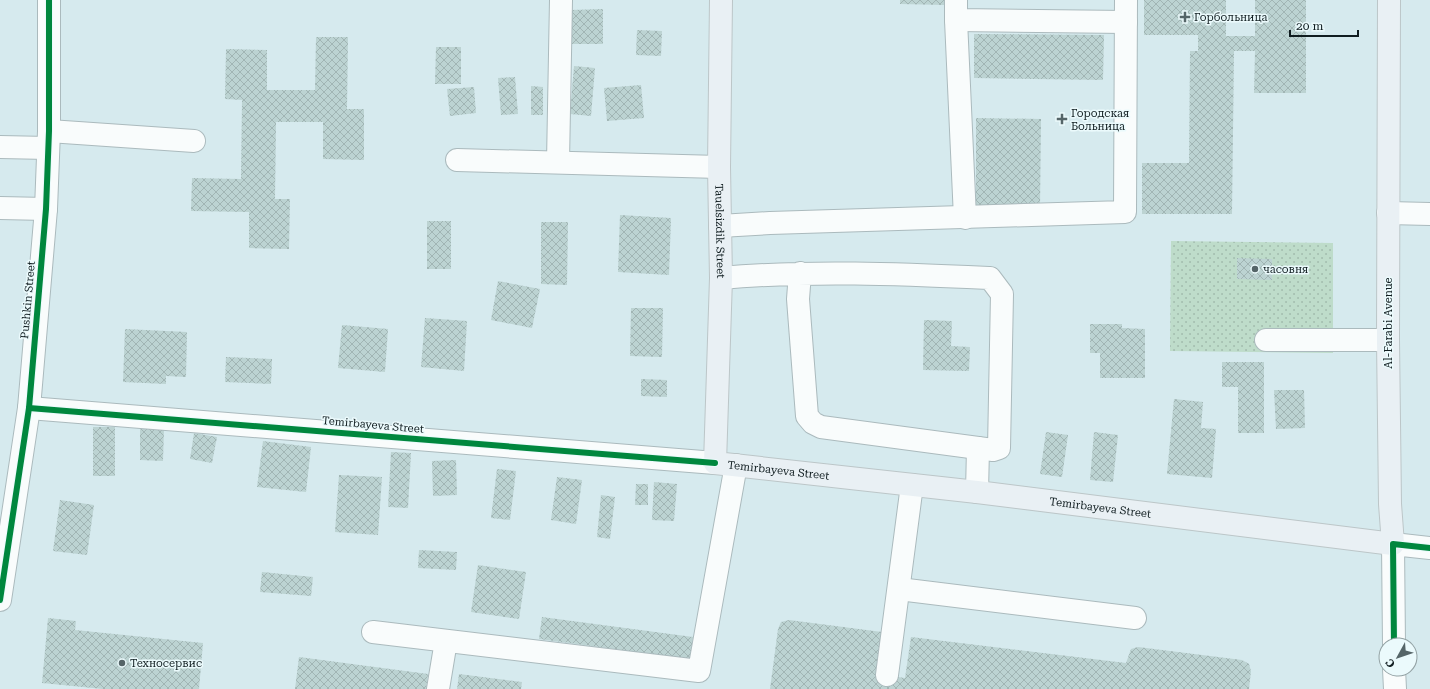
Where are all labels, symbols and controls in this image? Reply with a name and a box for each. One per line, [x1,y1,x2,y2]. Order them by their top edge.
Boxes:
marker: Горбольница [1179,11,1191,23]
place label: Горбольница [1194,11,1268,24]
scale bar [1290,12,1358,38]
text: 20 m [1296,19,1323,33]
place label: Городская Больница [1071,107,1129,133]
marker: Городская Больница [1056,113,1068,125]
street label: Tauelsіzdіk Street [713,184,728,278]
street label: Pushkin Street [18,261,38,339]
place label: часовня [1263,263,1308,276]
marker: часовня [1250,264,1260,274]
street label: Al-Farabi Avenue [1382,277,1395,369]
street label: Temirbayeva Street [322,414,424,436]
street label: Temirbayeva Street [727,458,830,482]
street label: Temirbayeva Street [1049,495,1152,520]
north arrow [1378,637,1418,677]
text: С [1383,656,1398,670]
place label: Техносервис [130,657,202,670]
marker: Техносервис [117,658,127,668]

